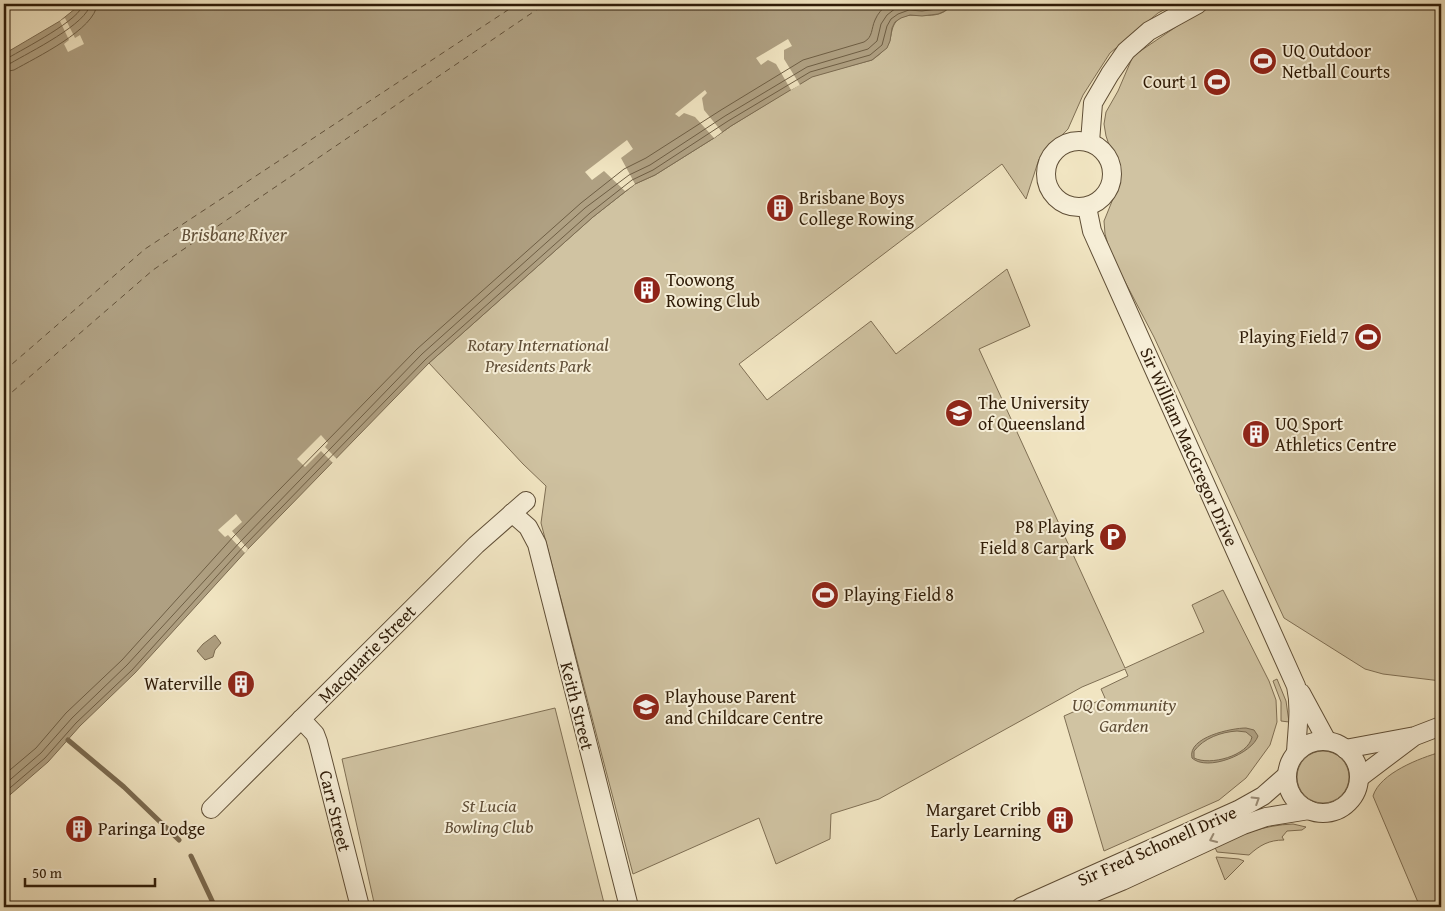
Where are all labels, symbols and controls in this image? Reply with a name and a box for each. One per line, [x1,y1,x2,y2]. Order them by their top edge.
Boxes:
place label: UQ Outdoor Netball Courts [1282,37,1390,85]
sports icon: UQ Outdoor Netball Courts [1248,46,1278,76]
sports icon: Court 1 [1202,67,1232,97]
place label: Court 1 [1143,68,1198,95]
place label: Brisbane Boys College Rowing [799,184,914,232]
building icon: Brisbane Boys College Rowing [765,193,795,223]
water label: Brisbane River [180,220,288,248]
place label: Toowong Rowing Club [666,266,760,314]
building icon: Toowong Rowing Club [632,275,662,305]
sports icon: Playing Field 7 [1353,322,1383,352]
place label: Playing Field 7 [1239,323,1349,350]
park label: Rotary International Presidents Park [466,331,609,379]
street label: Sir William MacGregor Drive [1133,343,1246,551]
place label: The University of Queensland [978,389,1090,437]
school or university icon: The University of Queensland [944,398,974,428]
place label: UQ Sport Athletics Centre [1275,410,1397,458]
building icon: UQ Sport Athletics Centre [1241,419,1271,449]
place label: P8 Playing Field 8 Carpark [980,513,1095,561]
parking icon: P8 Playing Field 8 Carpark [1098,522,1128,552]
sports icon: Playing Field 8 [810,580,840,610]
place label: Playing Field 8 [844,581,954,608]
street label: Macquarie Street [311,598,422,709]
street label: Keith Street [553,659,602,753]
building icon: Waterville [226,669,256,699]
place label: Waterville [144,670,222,697]
place label: Playhouse Parent and Childcare Centre [665,683,823,731]
park label: UQ Community Garden [1072,691,1177,739]
school or university icon: Playhouse Parent and Childcare Centre [631,692,661,722]
street label: Carr Street [312,768,359,855]
park label: St Lucia Bowling Club [443,792,534,840]
place label: Margaret Cribb Early Learning [926,796,1041,844]
one-way arrow [1251,796,1260,806]
street label: Sir Fred Schonell Drive [1073,798,1241,893]
building icon: Margaret Cribb Early Learning [1045,805,1075,835]
building icon: Paringa Lodge [64,814,94,844]
place label: Paringa Lodge [98,815,205,842]
one-way arrow [1209,833,1218,843]
scale bar [25,856,155,888]
text: 50 m [32,862,63,883]

